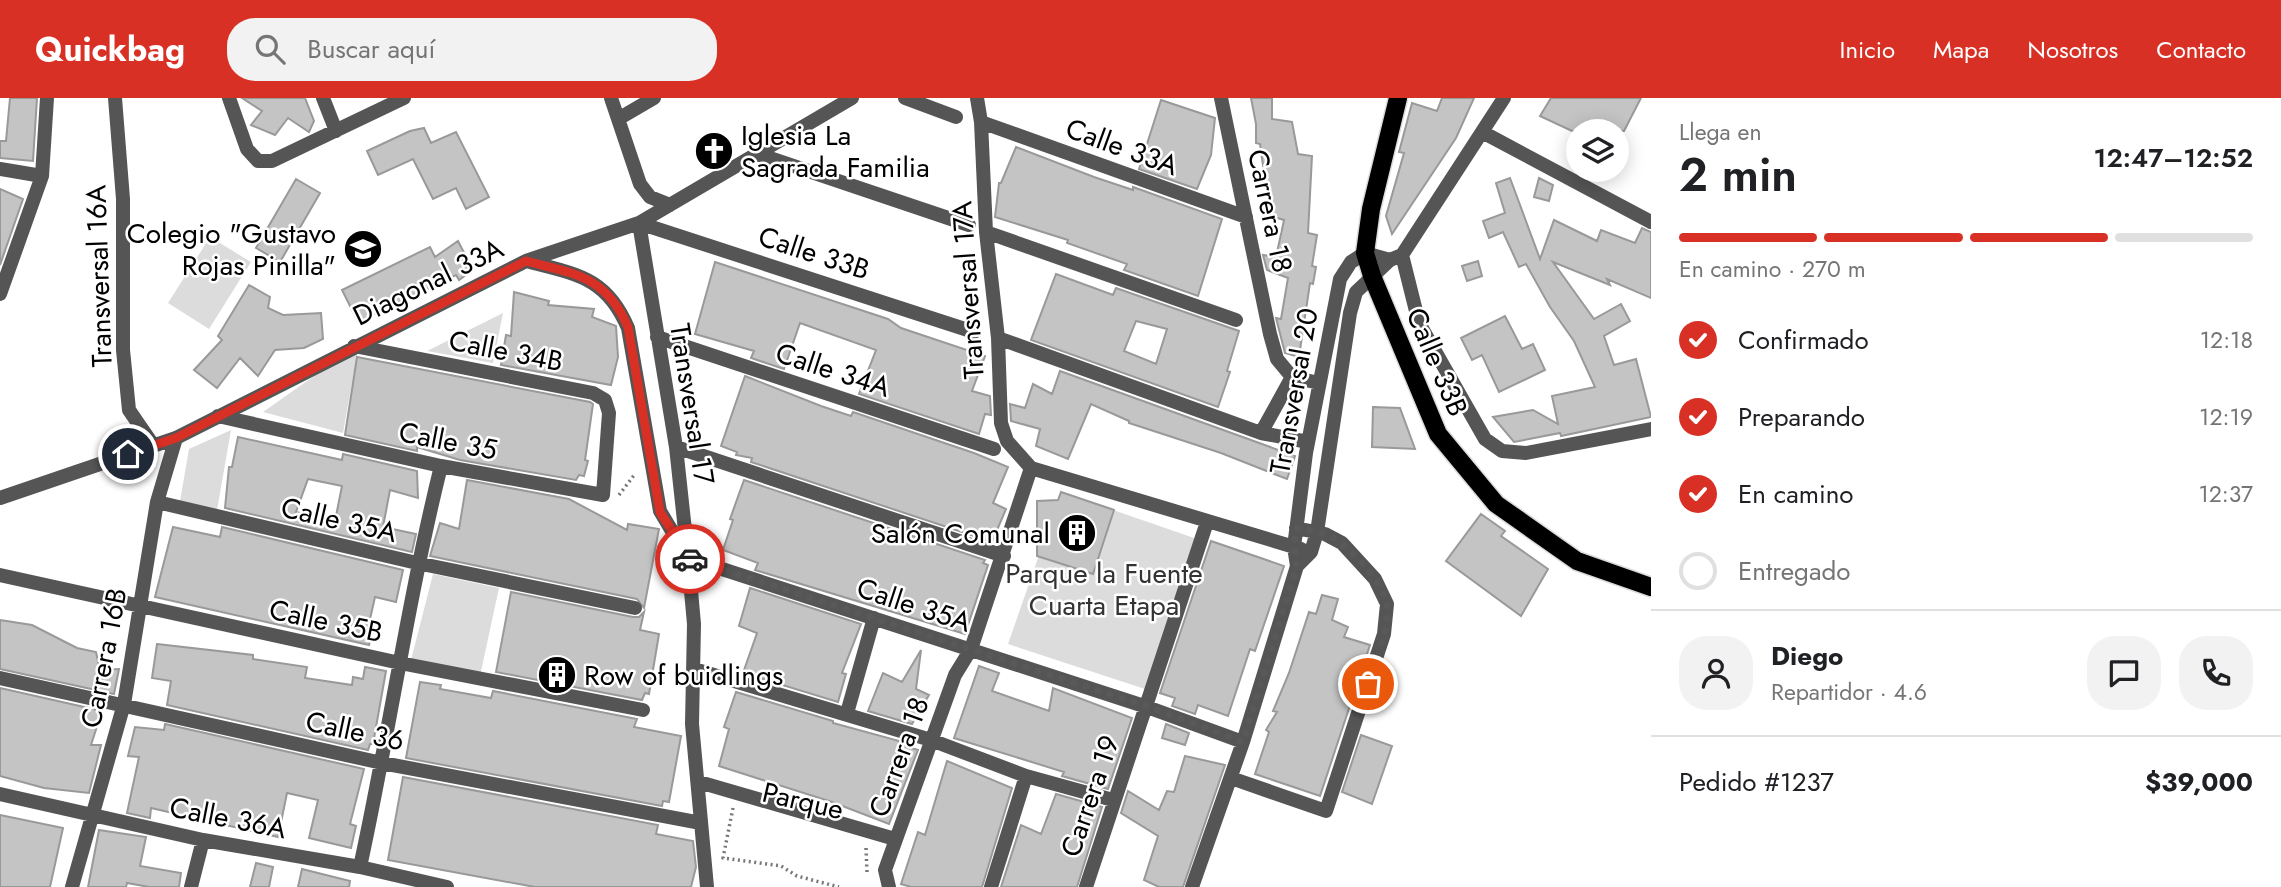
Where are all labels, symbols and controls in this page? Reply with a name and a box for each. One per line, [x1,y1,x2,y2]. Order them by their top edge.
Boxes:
search box [227,18,717,81]
text: Quickbag [35,26,185,73]
icon: search [251,30,289,68]
text: Buscar aquí [307,30,435,68]
text: Inicio [1840,32,1895,67]
text: Mapa [1933,32,1989,67]
text: Nosotros [2027,32,2118,67]
text: Contacto [2156,32,2246,67]
street label: Calle 33A [1060,108,1184,186]
place label: Iglesia La Sagrada Familia [741,115,930,188]
text: Llega en [1679,115,1761,149]
map controls [1566,119,1629,182]
button: layers [1566,119,1629,182]
church icon: Iglesia La Sagrada Familia [693,130,735,172]
text: 12:47–12:52 [2094,139,2253,177]
text: 2 min [1679,142,1797,208]
street label: Carrera 18 [1237,145,1303,277]
street label: Transversal 16A [75,184,123,368]
street label: Transversal 17A [941,199,995,380]
place label: Colegio "Gustavo Rojas Pinilla" [127,213,336,286]
street label: Calle 33B [753,216,875,290]
school or university icon: Colegio "Gustavo Rojas Pinilla" [342,228,384,270]
street label: Diagonal 33A [346,228,511,336]
text: En camino · 270 m [1679,252,1866,286]
street label: Calle 33B [1396,301,1478,423]
street label: Transversal 20 [1259,305,1329,477]
street label: Calle 34B [445,320,567,382]
street label: Transversal 17 [659,321,725,488]
icon: check [1679,321,1717,359]
text: Confirmado [1738,321,1869,359]
text: 12:18 [2200,323,2253,357]
street label: Calle 34A [770,332,896,408]
icon: check [1679,398,1717,436]
text: Preparando [1738,398,1865,436]
text: 12:19 [2199,400,2253,434]
street label: Calle 35 [395,411,501,471]
pin [98,424,158,484]
icon: home [109,435,147,473]
icon: check [1679,475,1717,513]
text: En camino [1738,475,1854,513]
text: 12:37 [2198,477,2253,511]
street label: Calle 35A [277,487,402,553]
building icon: Salón Comunal [1056,512,1098,554]
place label: Salón Comunal [871,513,1050,554]
courier [655,524,725,594]
icon: car [671,540,709,578]
text: Entregado [1738,552,1850,590]
park label: Parque la Fuente Cuarta Etapa [1005,553,1203,626]
street label: Calle 35A [852,567,977,643]
street label: Carrera 16B [70,585,138,731]
street label: Calle 35B [265,589,387,653]
button: person [1679,636,1753,710]
button: chat [2087,636,2161,710]
button: phone [2179,636,2253,710]
text: Diego [1771,637,1843,675]
building icon: Row of buidlings [536,654,578,696]
pin [1338,654,1398,714]
place label: Row of buidlings [584,655,783,696]
icon: bag [1349,665,1387,703]
text: Repartidor · 4.6 [1771,675,1927,709]
street label: Carrera 18 [858,691,940,823]
street label: Calle 36 [302,701,408,761]
street label: Carrera 19 [1050,730,1130,862]
text: Pedido #1237 [1679,763,1834,801]
text: $39,000 [2145,763,2253,801]
street label: Parque [758,772,848,830]
street label: Calle 36A [166,787,290,850]

